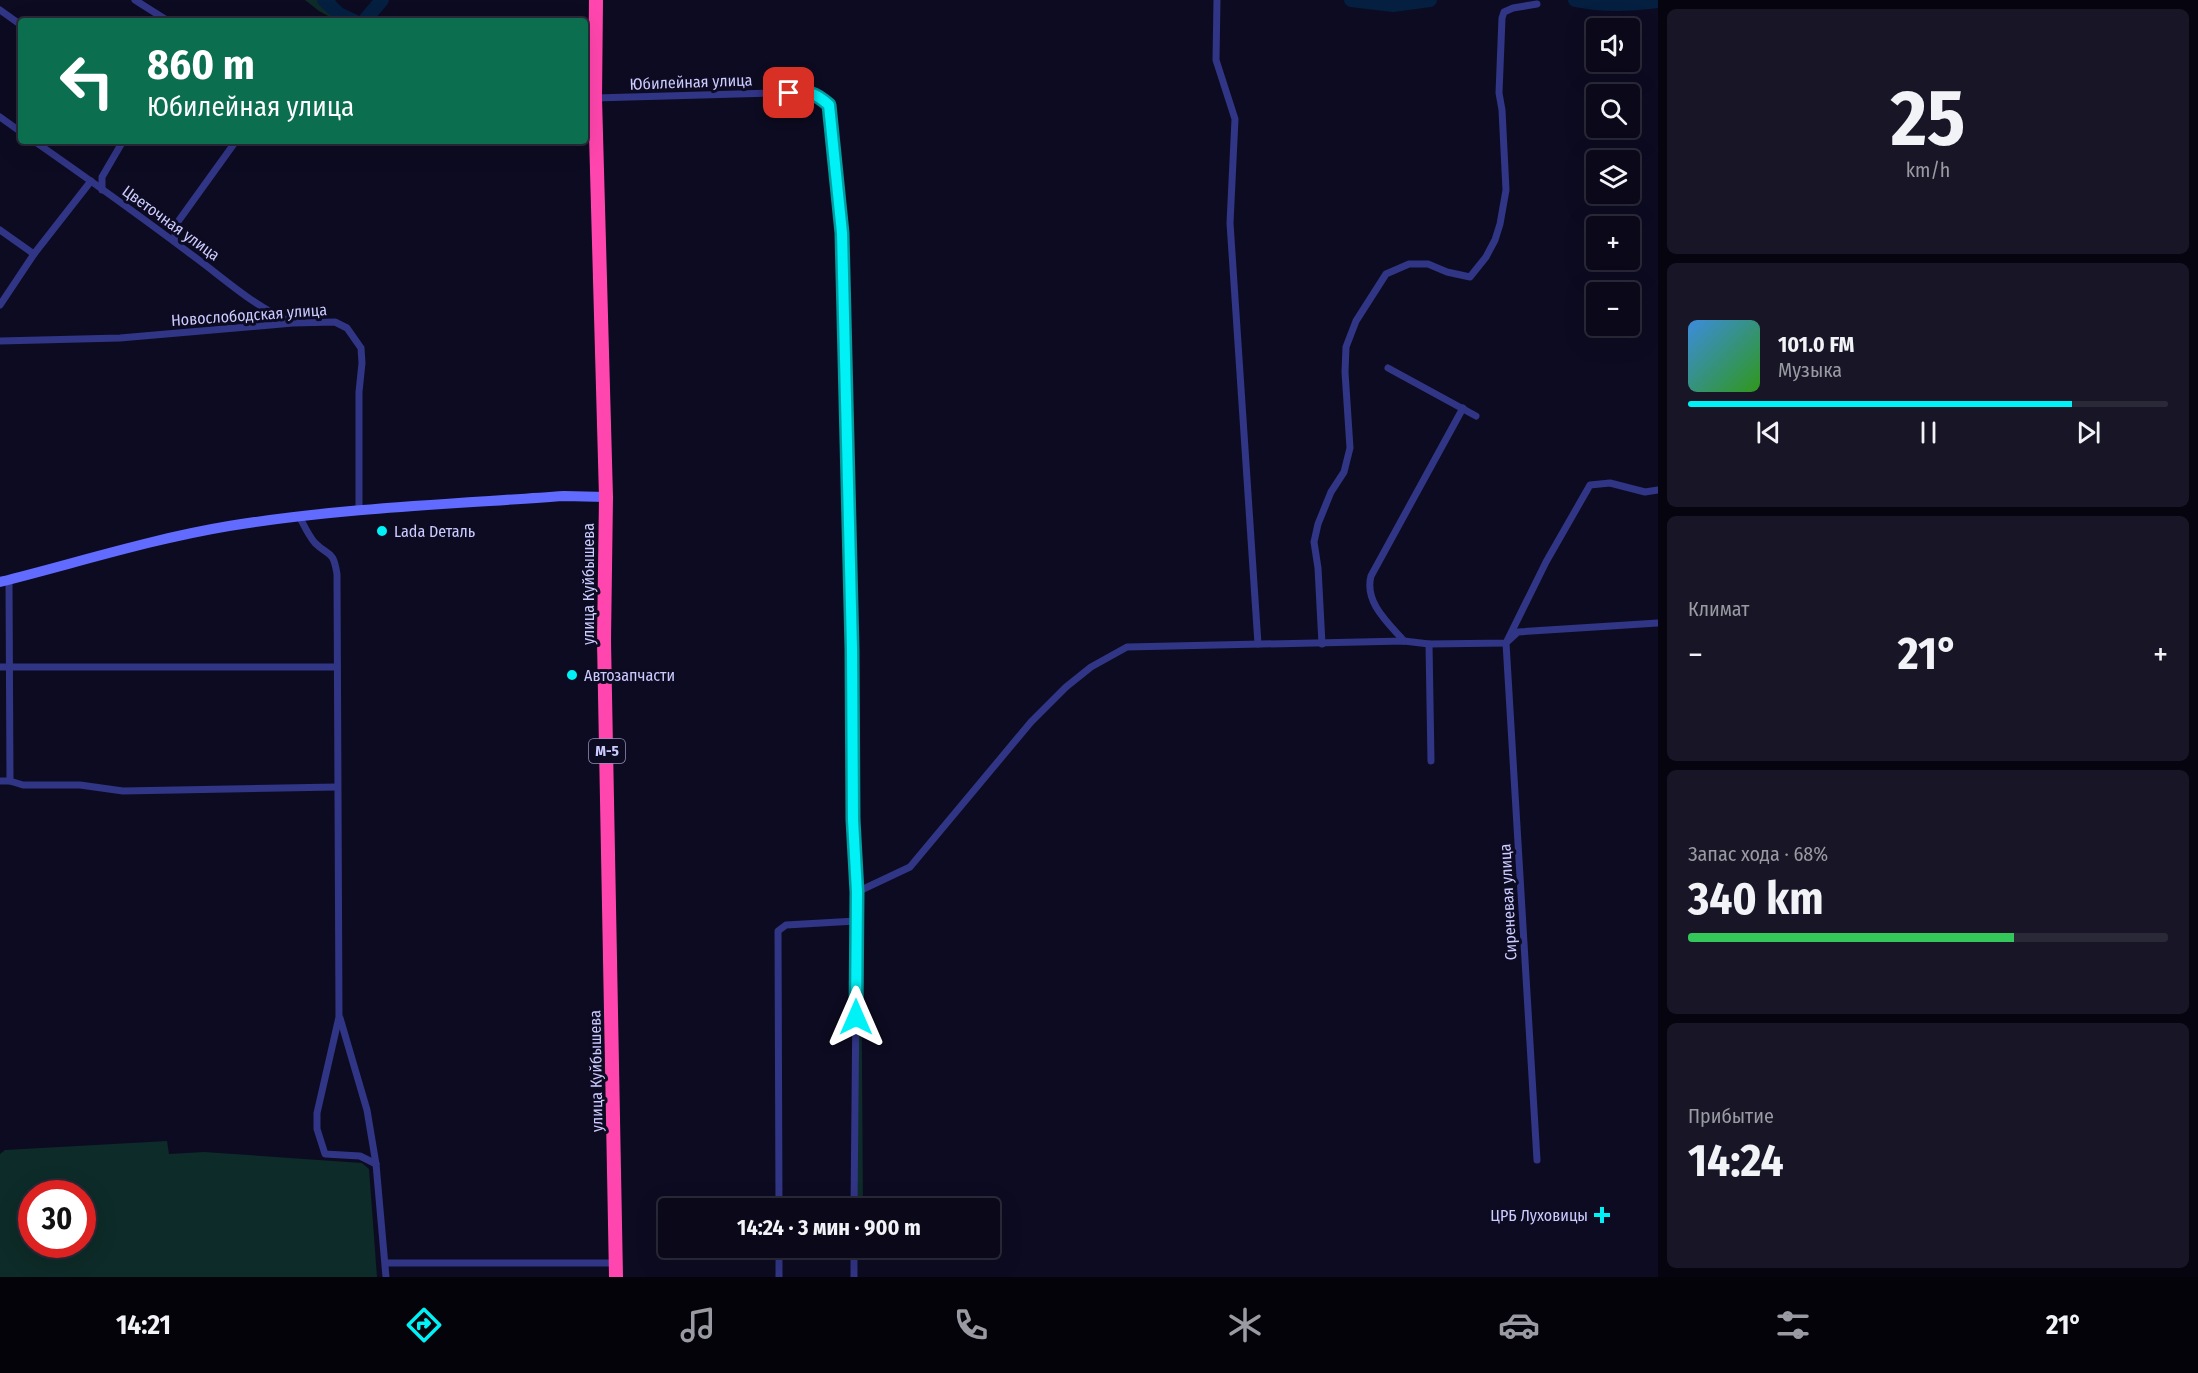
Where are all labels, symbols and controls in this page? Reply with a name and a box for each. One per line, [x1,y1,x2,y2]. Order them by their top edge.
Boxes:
map controls [1586,18,1640,336]
button: sound [1586,18,1640,72]
text: 860 m [147,40,255,90]
icon: left [48,42,126,120]
pin [763,67,814,118]
street label: Юбилейная улица [629,70,753,94]
text: 25 [1891,72,1965,166]
icon: arrive [772,76,805,109]
button: search [1586,84,1640,138]
text: Юбилейная улица [147,91,354,123]
button: layers [1586,150,1640,204]
text: km/h [1906,158,1950,182]
street label: Цветочная улица [119,181,224,265]
button: + [1586,216,1640,270]
button: − [1586,282,1640,336]
street label: Новослободская улица [170,300,328,330]
text: 101.0 FM [1778,331,1854,358]
text: Музыка [1778,358,1842,382]
icon: previous [1752,416,1785,449]
icon: pause [1912,416,1945,449]
icon: next [2072,416,2105,449]
place label: Lada Dеталь [394,522,475,541]
street label: улица Куйбышева [579,523,598,645]
marker: Lada Dеталь [375,524,389,538]
text: Климат [1688,597,1749,621]
text: 21° [1898,627,1958,681]
text: − [1688,635,1703,675]
text: + [2153,635,2168,675]
place label: Автозапчасти [584,666,675,685]
marker: Автозапчасти [565,668,579,682]
road number: М-5 [589,739,625,763]
text: Запас хода · 68% [1688,842,1828,866]
street label: Сиреневая улица [1495,843,1521,961]
text: 340 km [1688,872,1824,926]
position arrow [824,985,888,1049]
street label: улица Куйбышева [585,1010,607,1132]
text: Прибытие [1688,1104,1774,1128]
text: 14:24 [1688,1134,1784,1188]
speed limit sign: 30 [18,1180,96,1258]
place label: ЦРБ Луховицы [1490,1206,1588,1225]
marker: ЦРБ Луховицы [1593,1206,1611,1224]
text: 14:24 · 3 мин · 900 m [737,1214,921,1241]
icon: directions [403,1304,445,1346]
icon: music [677,1304,719,1346]
icon: phone [950,1304,992,1346]
icon: climate [1224,1304,1266,1346]
icon: car [1498,1304,1540,1346]
icon: filters [1772,1304,1814,1346]
text: 14:21 [116,1309,171,1341]
text: 21° [2046,1309,2082,1341]

